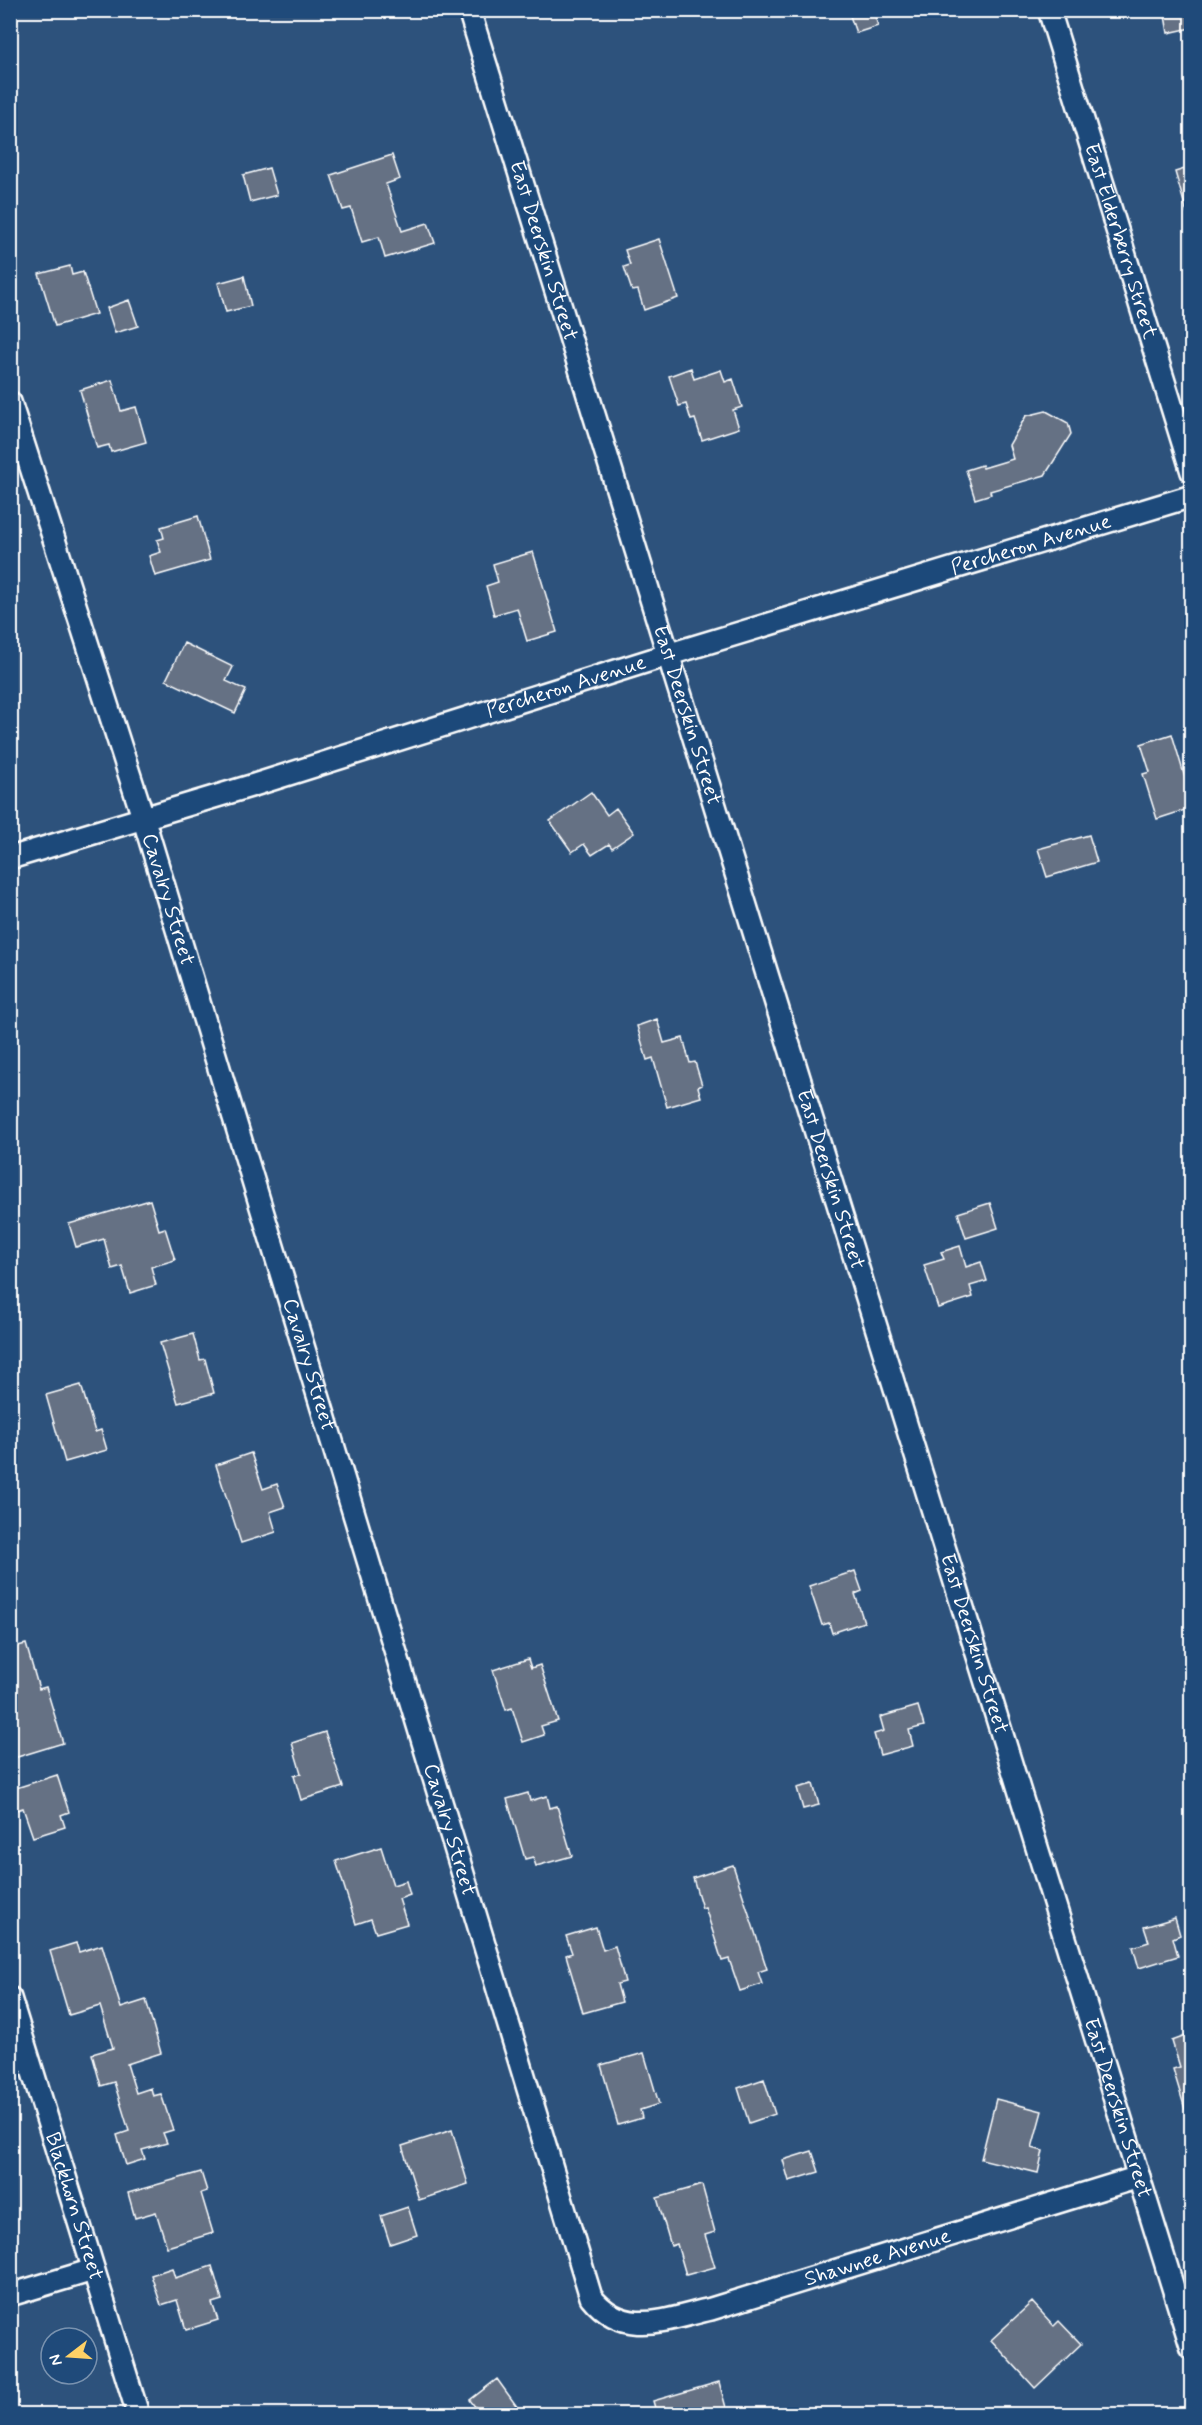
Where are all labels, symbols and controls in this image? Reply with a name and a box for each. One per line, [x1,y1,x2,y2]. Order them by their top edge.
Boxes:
street label: East Elderberry Street [1077,140,1164,343]
street label: East Deerskin Street [502,157,584,344]
street label: Percheron Avenue [948,507,1115,582]
street label: East Deerskin Street [646,622,728,809]
street label: Percheron Avenue [483,648,650,725]
street label: Cavalry Street [135,830,201,969]
street label: East Deerskin Street [789,1086,872,1273]
street label: Cavalry Street [276,1295,342,1434]
street label: East Deerskin Street [933,1550,1015,1737]
street label: Cavalry Street [416,1760,483,1900]
street label: East Deerskin Street [1077,2015,1159,2202]
street label: Blackhorn Street [38,2129,110,2284]
street label: Shawnee Avenue [801,2222,954,2293]
north arrow [39,2326,99,2386]
text: N [44,2352,68,2368]

